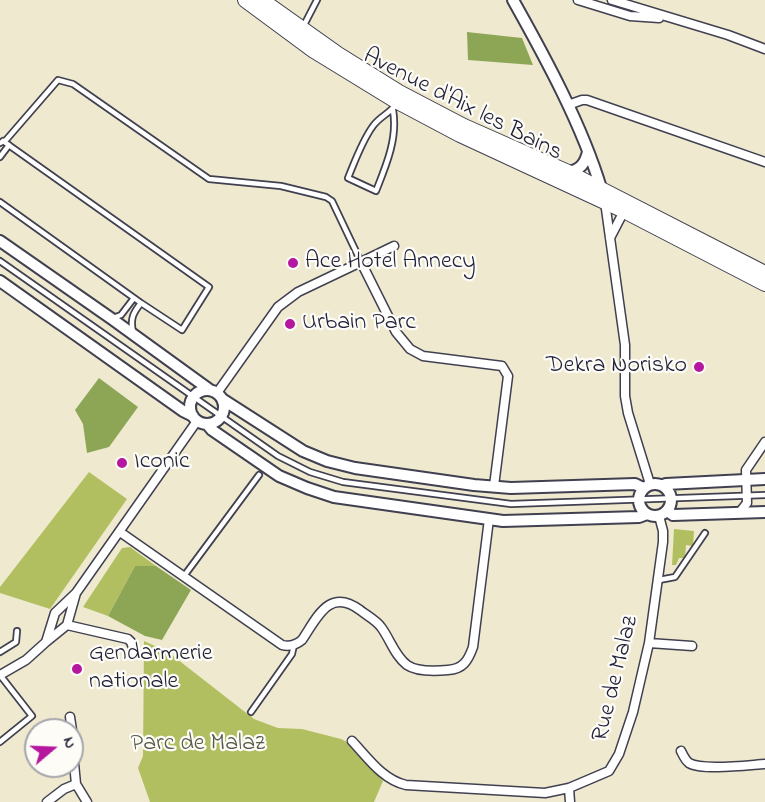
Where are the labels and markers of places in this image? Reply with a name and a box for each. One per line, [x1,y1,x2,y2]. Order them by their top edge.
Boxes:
place label: Ace Hotel Annecy [305,249,476,277]
marker: Ace Hotel Annecy [286,256,300,270]
place label: Urbain Parc [302,310,416,338]
marker: Urbain Parc [283,317,297,331]
place label: Dekra Norisko [546,353,687,381]
marker: Dekra Norisko [692,360,706,374]
place label: Iconic [134,449,190,477]
marker: Iconic [115,456,129,470]
place label: Gendarmerie nationale [89,641,212,697]
marker: Gendarmerie nationale [70,662,84,676]

